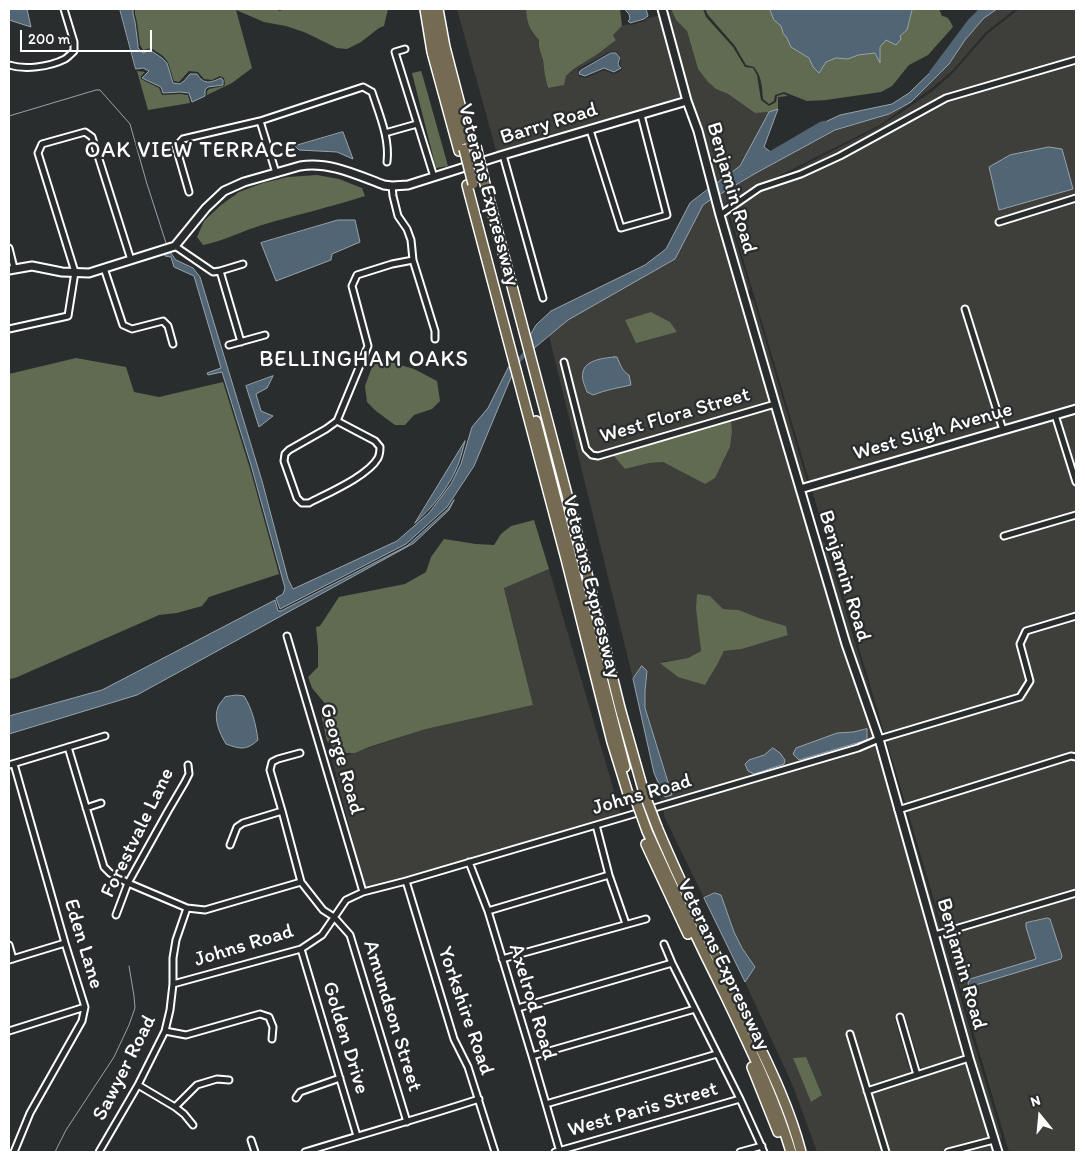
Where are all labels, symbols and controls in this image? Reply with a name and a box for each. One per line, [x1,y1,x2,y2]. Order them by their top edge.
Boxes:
scale bar [22,20,155,52]
text: 200 m [28,30,70,48]
street label: Barry Road [497,97,601,151]
street label: Veterans Expressway [452,101,524,289]
street label: Benjamin Road [700,119,762,257]
district label: OAK VIEW TERRACE [82,138,300,164]
district label: BELLINGHAM OAKS [258,347,470,373]
street label: West Flora Street [597,383,753,449]
street label: West Sligh Avenue [850,397,1016,467]
street label: Veterans Expressway [556,493,626,681]
street label: Benjamin Road [812,507,876,645]
street label: George Road [313,701,369,817]
street label: Forestvale Lane [96,764,180,902]
street label: Johns Road [589,769,695,821]
street label: Veterans Expressway [671,875,775,1055]
street label: Benjamin Road [930,895,992,1033]
street label: Eden Lane [57,896,109,992]
street label: Johns Road [191,919,297,973]
street label: Amundson Street [357,937,427,1095]
street label: Axelrod Road [502,941,562,1063]
street label: Yorkshire Road [431,943,499,1079]
street label: Golden Drive [316,979,374,1097]
street label: Sawyer Road [88,1011,162,1125]
street label: West Paris Street [565,1077,721,1143]
north arrow [1015,1091,1065,1141]
text: N [1028,1092,1042,1111]

